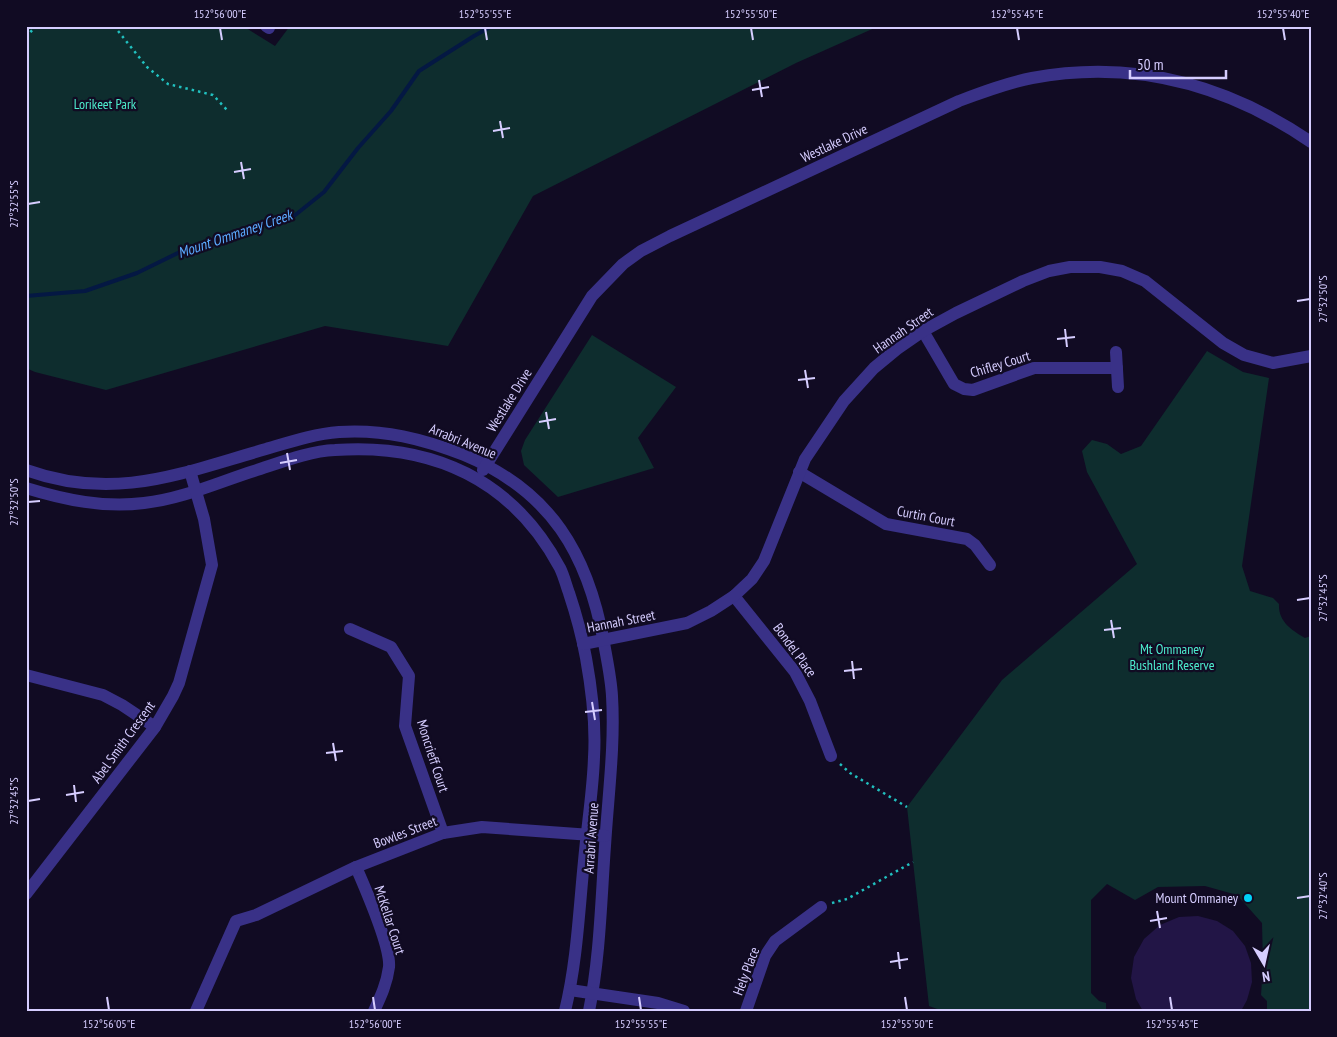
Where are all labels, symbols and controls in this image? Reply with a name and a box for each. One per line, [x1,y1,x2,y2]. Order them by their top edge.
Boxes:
text: 152°56'00"E [194,6,246,21]
text: 152°55'55"E [459,6,511,21]
text: 152°55'50"E [725,6,777,21]
text: 152°55'45"E [991,6,1043,21]
text: 152°55'40"E [1257,6,1309,21]
scale bar [1130,48,1226,80]
text: 50 m [1137,55,1163,74]
park label: Lorikeet Park [74,95,137,113]
street label: Westlake Drive [798,120,870,166]
text: 27°32'55"S [6,180,21,228]
water label: Mount Ommaney Creek [175,204,297,262]
text: 27°32'50"S [1315,275,1330,323]
street label: Hannah Street [870,303,937,357]
street label: Chifley Court [968,346,1032,382]
street label: Westlake Drive [482,365,536,435]
street label: Arrabri Avenue [427,419,499,463]
text: 27°32'50"S [6,478,21,526]
street label: Curtin Court [895,502,957,530]
text: 27°32'45"S [1315,574,1330,622]
street label: Hannah Street [585,606,657,636]
street label: Bondel Place [769,619,821,681]
park label: Mt Ommaney Bushland Reserve [1129,640,1215,674]
street label: Abel Smith Crescent [87,697,159,787]
street label: Moncrieff Court [413,718,453,795]
text: 27°32'45"S [6,777,21,825]
street label: Arrabri Avenue [580,802,602,874]
street label: Bowles Street [371,812,439,852]
text: 27°32'40"S [1315,872,1330,920]
street label: McKellar Court [370,883,410,957]
place label: Mount Ommaney [1156,889,1239,907]
marker: Mount Ommaney [1242,892,1254,904]
north arrow [1240,940,1290,990]
street label: Hely Place [729,944,763,998]
text: N [1261,967,1271,986]
text: 152°56'05"E [83,1016,135,1031]
text: 152°56'00"E [349,1016,401,1031]
text: 152°55'55"E [615,1016,667,1031]
text: 152°55'50"E [881,1016,933,1031]
text: 152°55'45"E [1146,1016,1198,1031]

